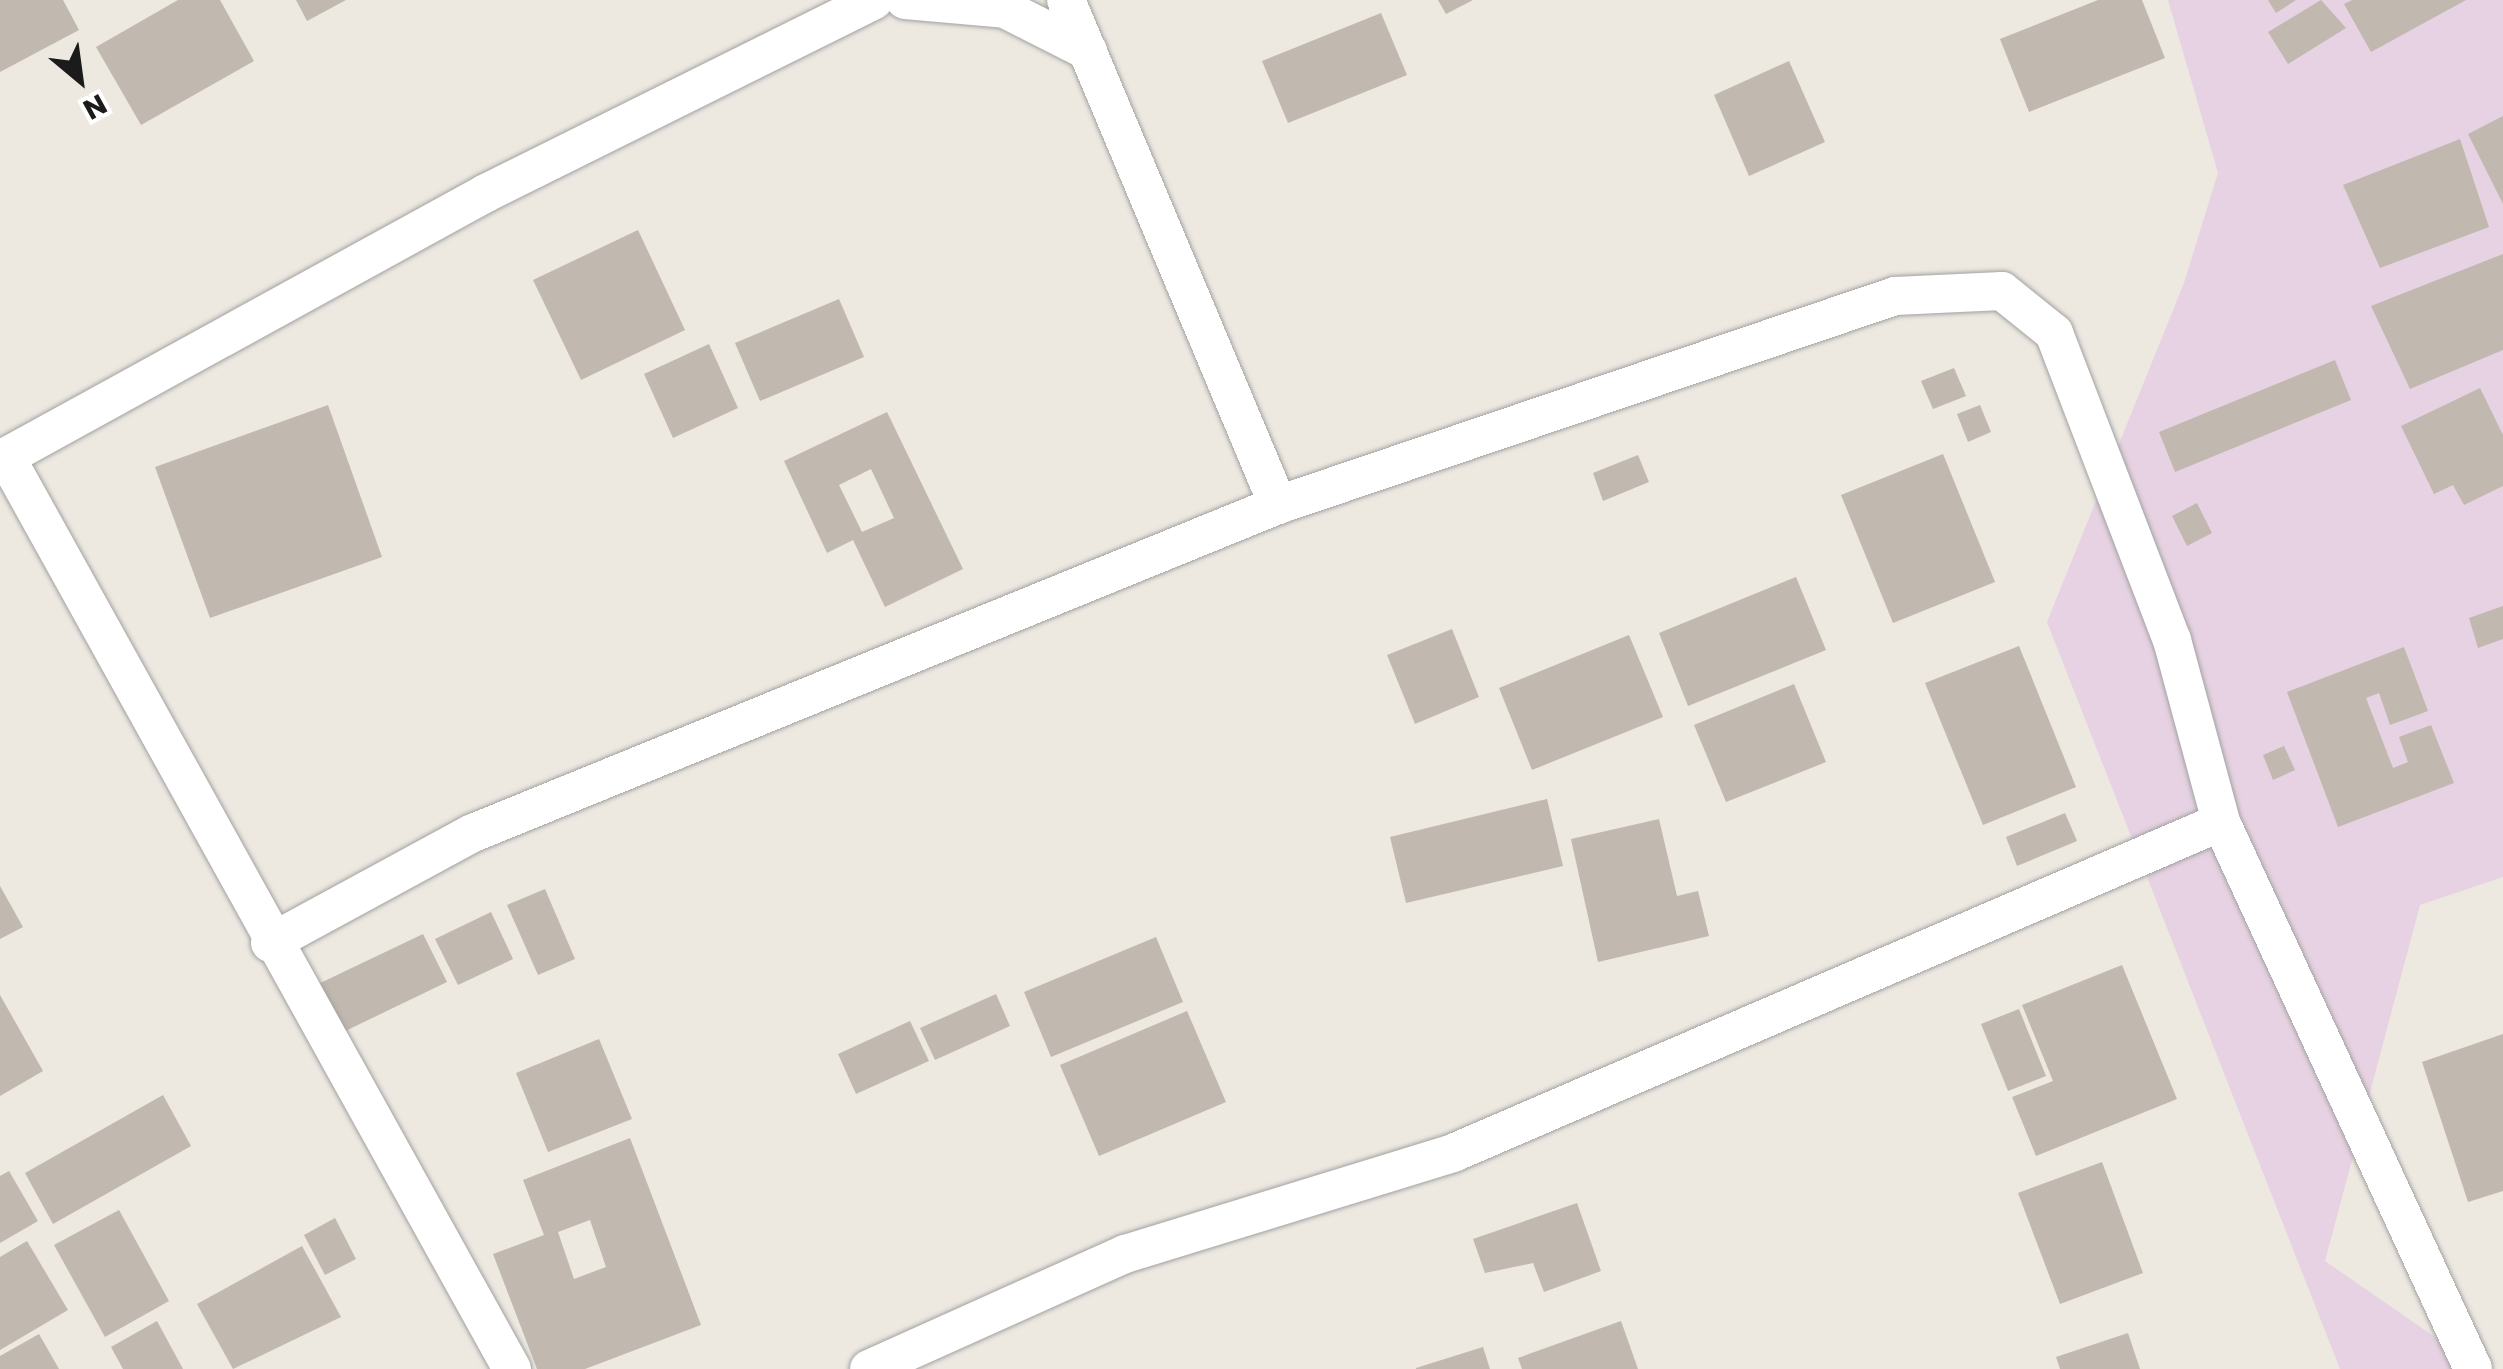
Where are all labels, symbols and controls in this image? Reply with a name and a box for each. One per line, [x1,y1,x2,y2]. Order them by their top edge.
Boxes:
north arrow [30,30,130,130]
text: N [76,85,113,129]

